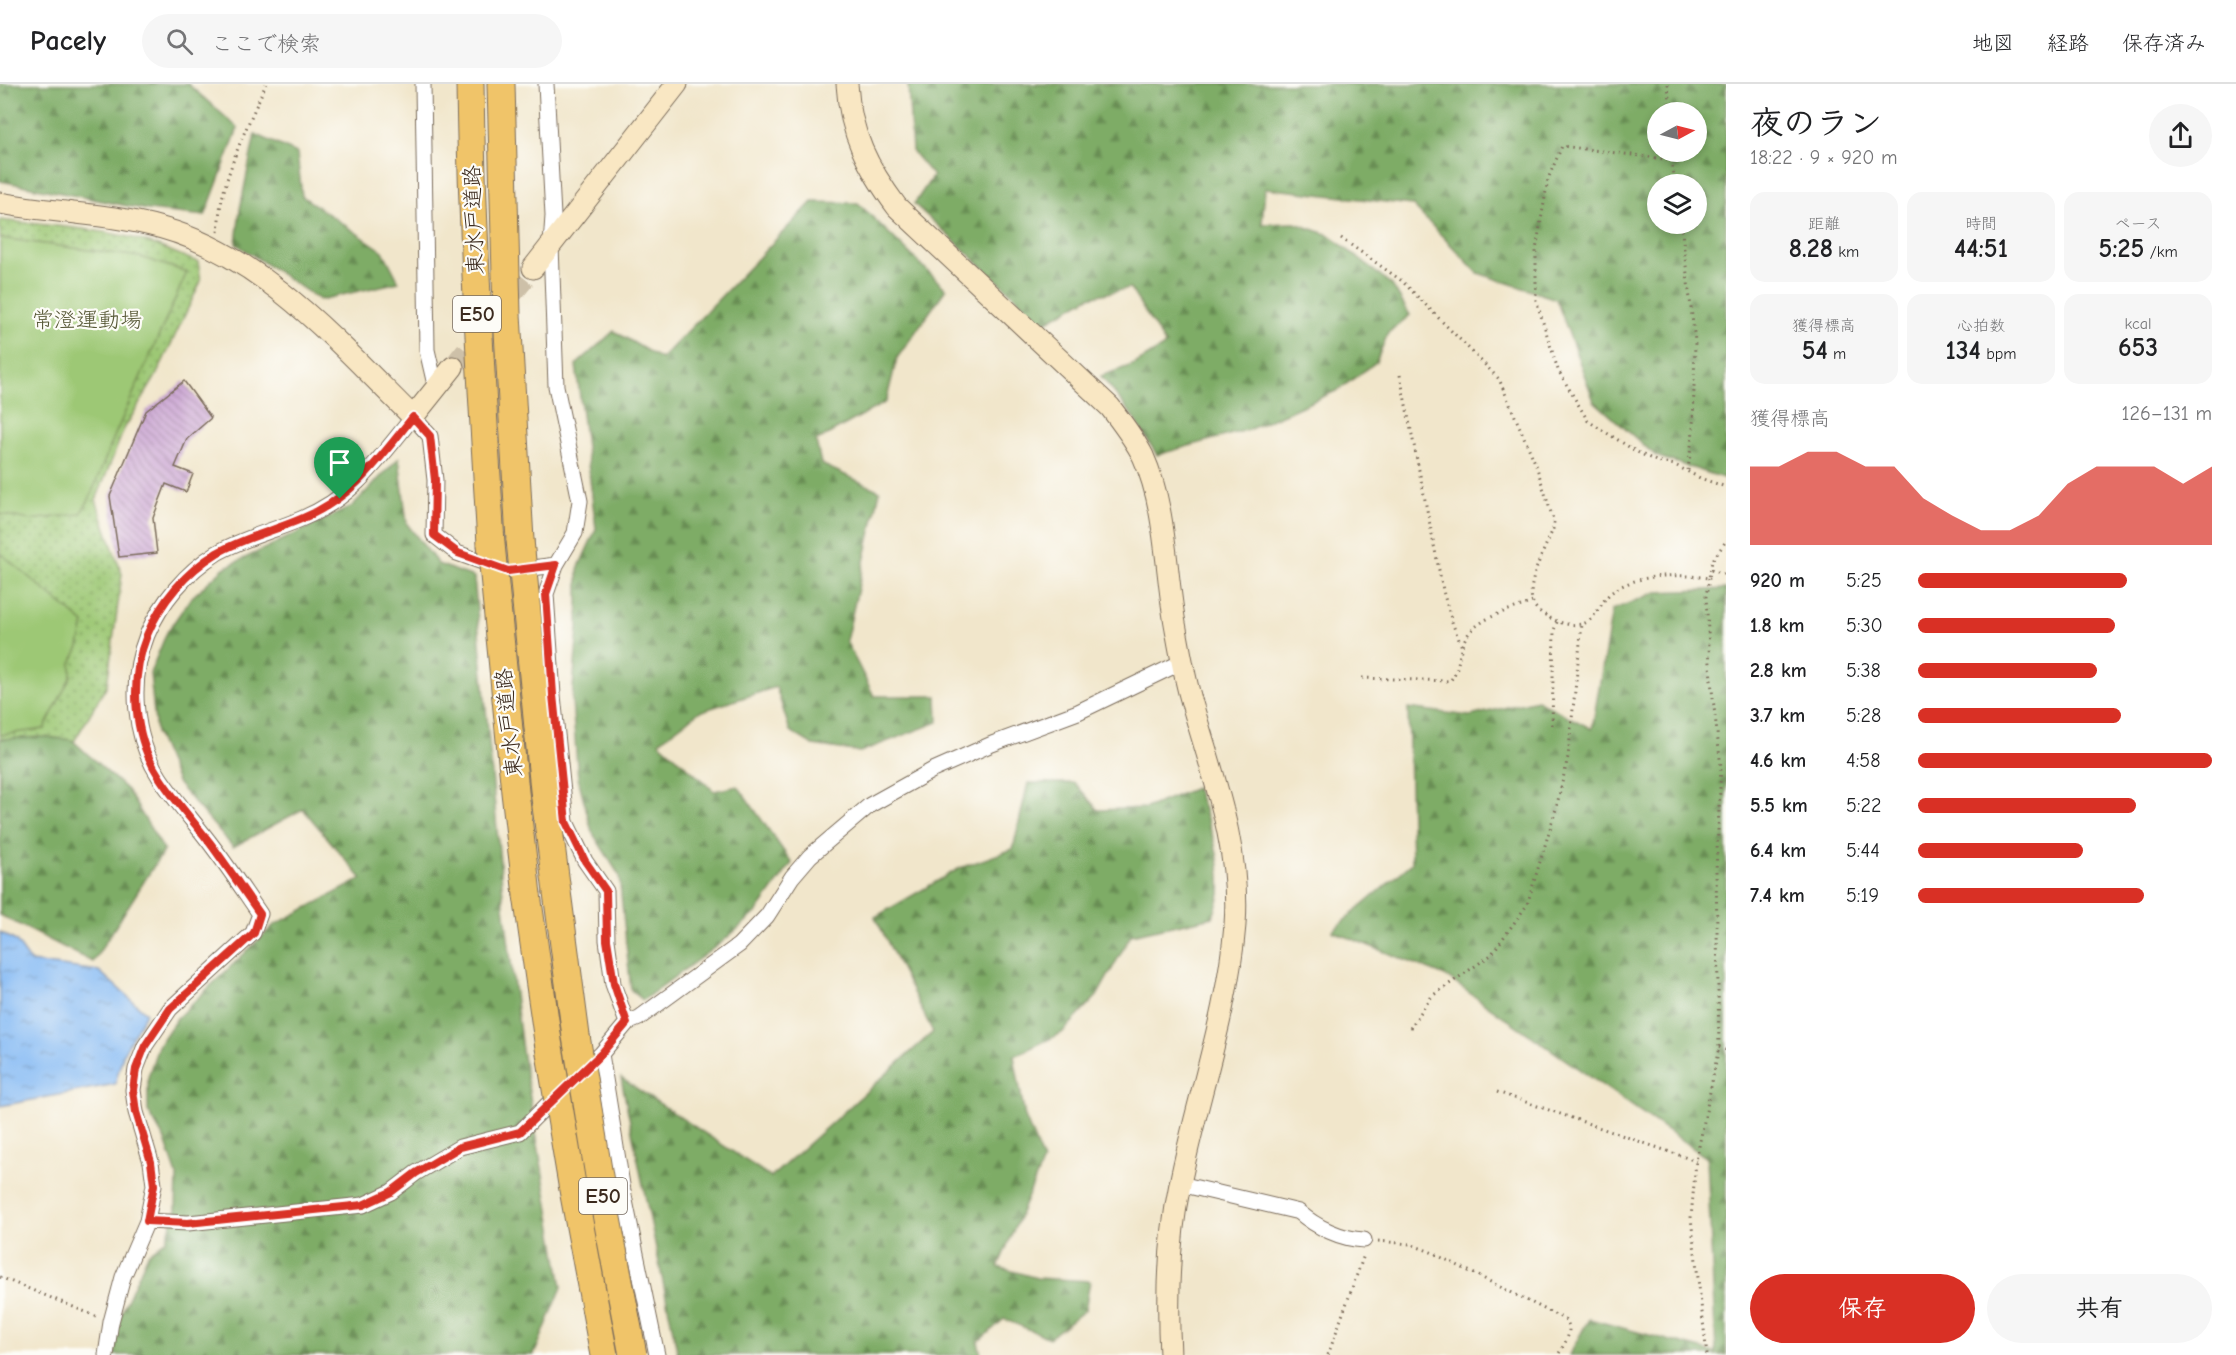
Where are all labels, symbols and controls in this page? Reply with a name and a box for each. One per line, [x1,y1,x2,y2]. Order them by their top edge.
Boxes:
search box [142,14,562,68]
text: Pacely [30,25,106,57]
icon: search [163,25,196,58]
text: ここで検索 [211,31,321,57]
text: 地図 [1972,31,2014,55]
text: 経路 [2047,31,2089,55]
text: 保存済み [2122,31,2206,55]
north arrow [1647,102,1707,162]
map controls [1647,102,1707,234]
text: 夜のラン [1750,104,1882,142]
button: share [2149,104,2212,167]
text: 18:22 · 9 × 920 m [1750,146,1898,169]
street label: 東水戸道路 [459,165,489,275]
button: layers [1647,174,1707,234]
text: 距離 [1808,215,1840,233]
text: 時間 [1965,215,1997,233]
text: ペース [2114,215,2162,233]
text: 8.28 [1789,234,1833,264]
text: 44:51 [1954,234,2008,264]
text: 5:25 [2098,234,2144,264]
text: km [1833,243,1859,261]
text: /km [2144,243,2178,261]
road number: E50 [453,296,501,332]
park label: 常澄運動場 [32,307,142,333]
text: kcal [2125,315,2151,333]
text: 獲得標高 [1792,317,1856,335]
text: 心拍数 [1957,317,2005,335]
text: 653 [2118,333,2158,363]
text: 54 [1802,336,1828,366]
text: 134 [1946,336,1981,366]
text: m [1828,345,1846,363]
text: bpm [1981,345,2016,363]
text: 126–131 m [2122,402,2212,425]
text: 獲得標高 [1750,407,1830,430]
pin [314,437,365,499]
icon: arrive [323,446,356,479]
text: 920 m [1750,569,1805,592]
text: 5:25 [1846,569,1882,592]
text: 1.8 km [1750,614,1805,637]
text: 5:30 [1846,614,1883,637]
text: 2.8 km [1750,659,1807,682]
text: 5:38 [1846,659,1881,682]
street label: 東水戸道路 [490,667,528,779]
text: 3.7 km [1750,704,1805,727]
text: 5:28 [1846,704,1881,727]
text: 4.6 km [1750,749,1806,772]
text: 4:58 [1846,749,1880,772]
text: 5.5 km [1750,794,1808,817]
text: 5:22 [1846,794,1881,817]
text: 6.4 km [1750,839,1806,862]
text: 5:44 [1846,839,1880,862]
text: 7.4 km [1750,884,1805,907]
text: 5:19 [1846,884,1879,907]
road number: E50 [579,1178,627,1214]
button: 保存 [1750,1274,1975,1343]
button: 共有 [1987,1274,2212,1343]

